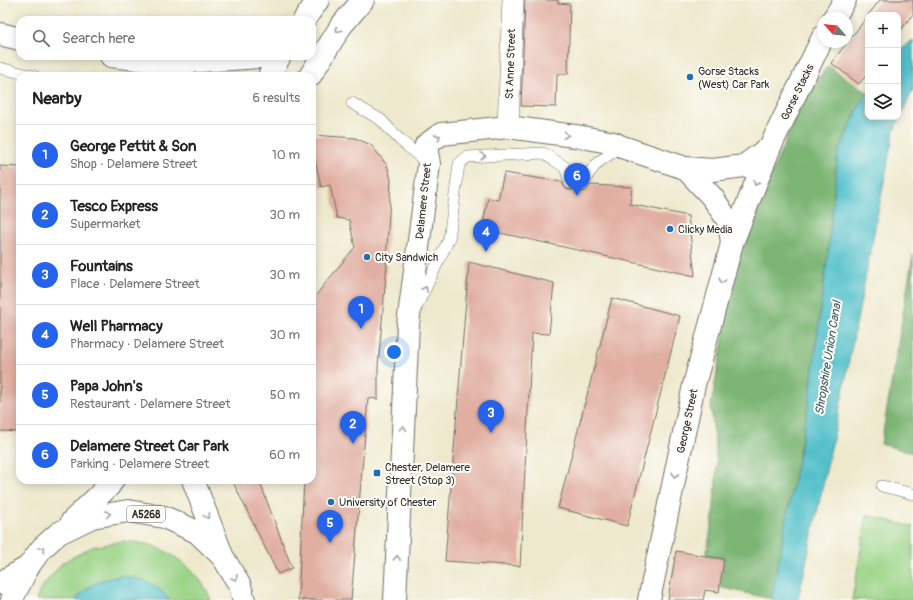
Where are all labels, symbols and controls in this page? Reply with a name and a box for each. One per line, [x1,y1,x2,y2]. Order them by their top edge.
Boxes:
north arrow [817,12,853,48]
map controls [865,12,901,120]
button: + [865,12,901,48]
search box [16,16,316,60]
one-way arrow [336,26,343,33]
icon: search [30,27,52,49]
street label: St Anne Street [503,28,518,99]
text: Search here [62,29,135,48]
button: − [865,48,901,84]
street label: Gorse Stacks [778,62,817,122]
place label: Gorse Stacks (West) Car Park [698,65,770,91]
marker: Gorse Stacks (West) Car Park [685,72,695,82]
button: layers [865,84,901,120]
text: Nearby [32,88,81,109]
text: 6 results [253,90,300,106]
one-way arrow [563,130,569,139]
one-way arrow [433,135,440,142]
text: George Pettit & Son [70,137,196,156]
text: 1 [42,147,48,163]
text: 10 m [272,147,300,163]
one-way arrow [480,152,486,161]
text: Shop · Delamere Street [70,156,197,172]
street label: Delamere Street [413,162,434,240]
pin: 6 [564,163,590,196]
one-way arrow [752,180,760,187]
text: Tesco Express [70,197,158,216]
text: 2 [41,207,49,223]
text: 30 m [270,207,300,223]
text: Supermarket [70,216,141,232]
pin: 4 [473,219,499,252]
place label: Clicky Media [678,223,732,236]
marker: Clicky Media [665,224,675,234]
place label: City Sandwich [375,251,438,264]
marker: City Sandwich [362,252,372,262]
text: Fountains [70,257,133,276]
text: 3 [41,267,49,283]
text: 30 m [270,267,300,283]
text: Place · Delamere Street [70,276,200,292]
one-way arrow [718,277,727,284]
one-way arrow [420,286,428,294]
pin: 1 [348,296,374,329]
water label: Shropshire Union Canal [812,299,845,416]
text: Well Pharmacy [70,317,163,336]
text: 4 [41,327,49,343]
text: 30 m [270,327,300,343]
text: Pharmacy · Delamere Street [70,336,224,352]
your location [384,342,404,362]
text: Papa John's [70,377,142,396]
text: 5 [41,387,49,403]
text: 50 m [270,387,300,403]
street label: George Street [674,387,701,455]
text: Restaurant · Delamere Street [70,396,230,412]
pin: 3 [478,400,504,433]
pin: 2 [340,411,366,444]
one-way arrow [399,425,407,431]
text: Delamere Street Car Park [70,437,229,456]
text: 6 [41,447,49,463]
text: 60 m [269,447,300,463]
text: Parking · Delamere Street [70,456,209,472]
place label: Chester, Delamere Street (Stop 3) [385,461,470,487]
marker: Chester, Delamere Street (Stop 3) [372,468,382,478]
one-way arrow [671,472,680,478]
place label: University of Chester [339,496,436,509]
marker: University of Chester [326,497,336,507]
road number: A5268 [127,506,165,522]
pin: 5 [317,510,343,543]
one-way arrow [105,511,111,519]
one-way arrow [203,513,211,520]
one-way arrow [38,546,45,554]
one-way arrow [393,555,401,561]
one-way arrow [231,574,238,581]

